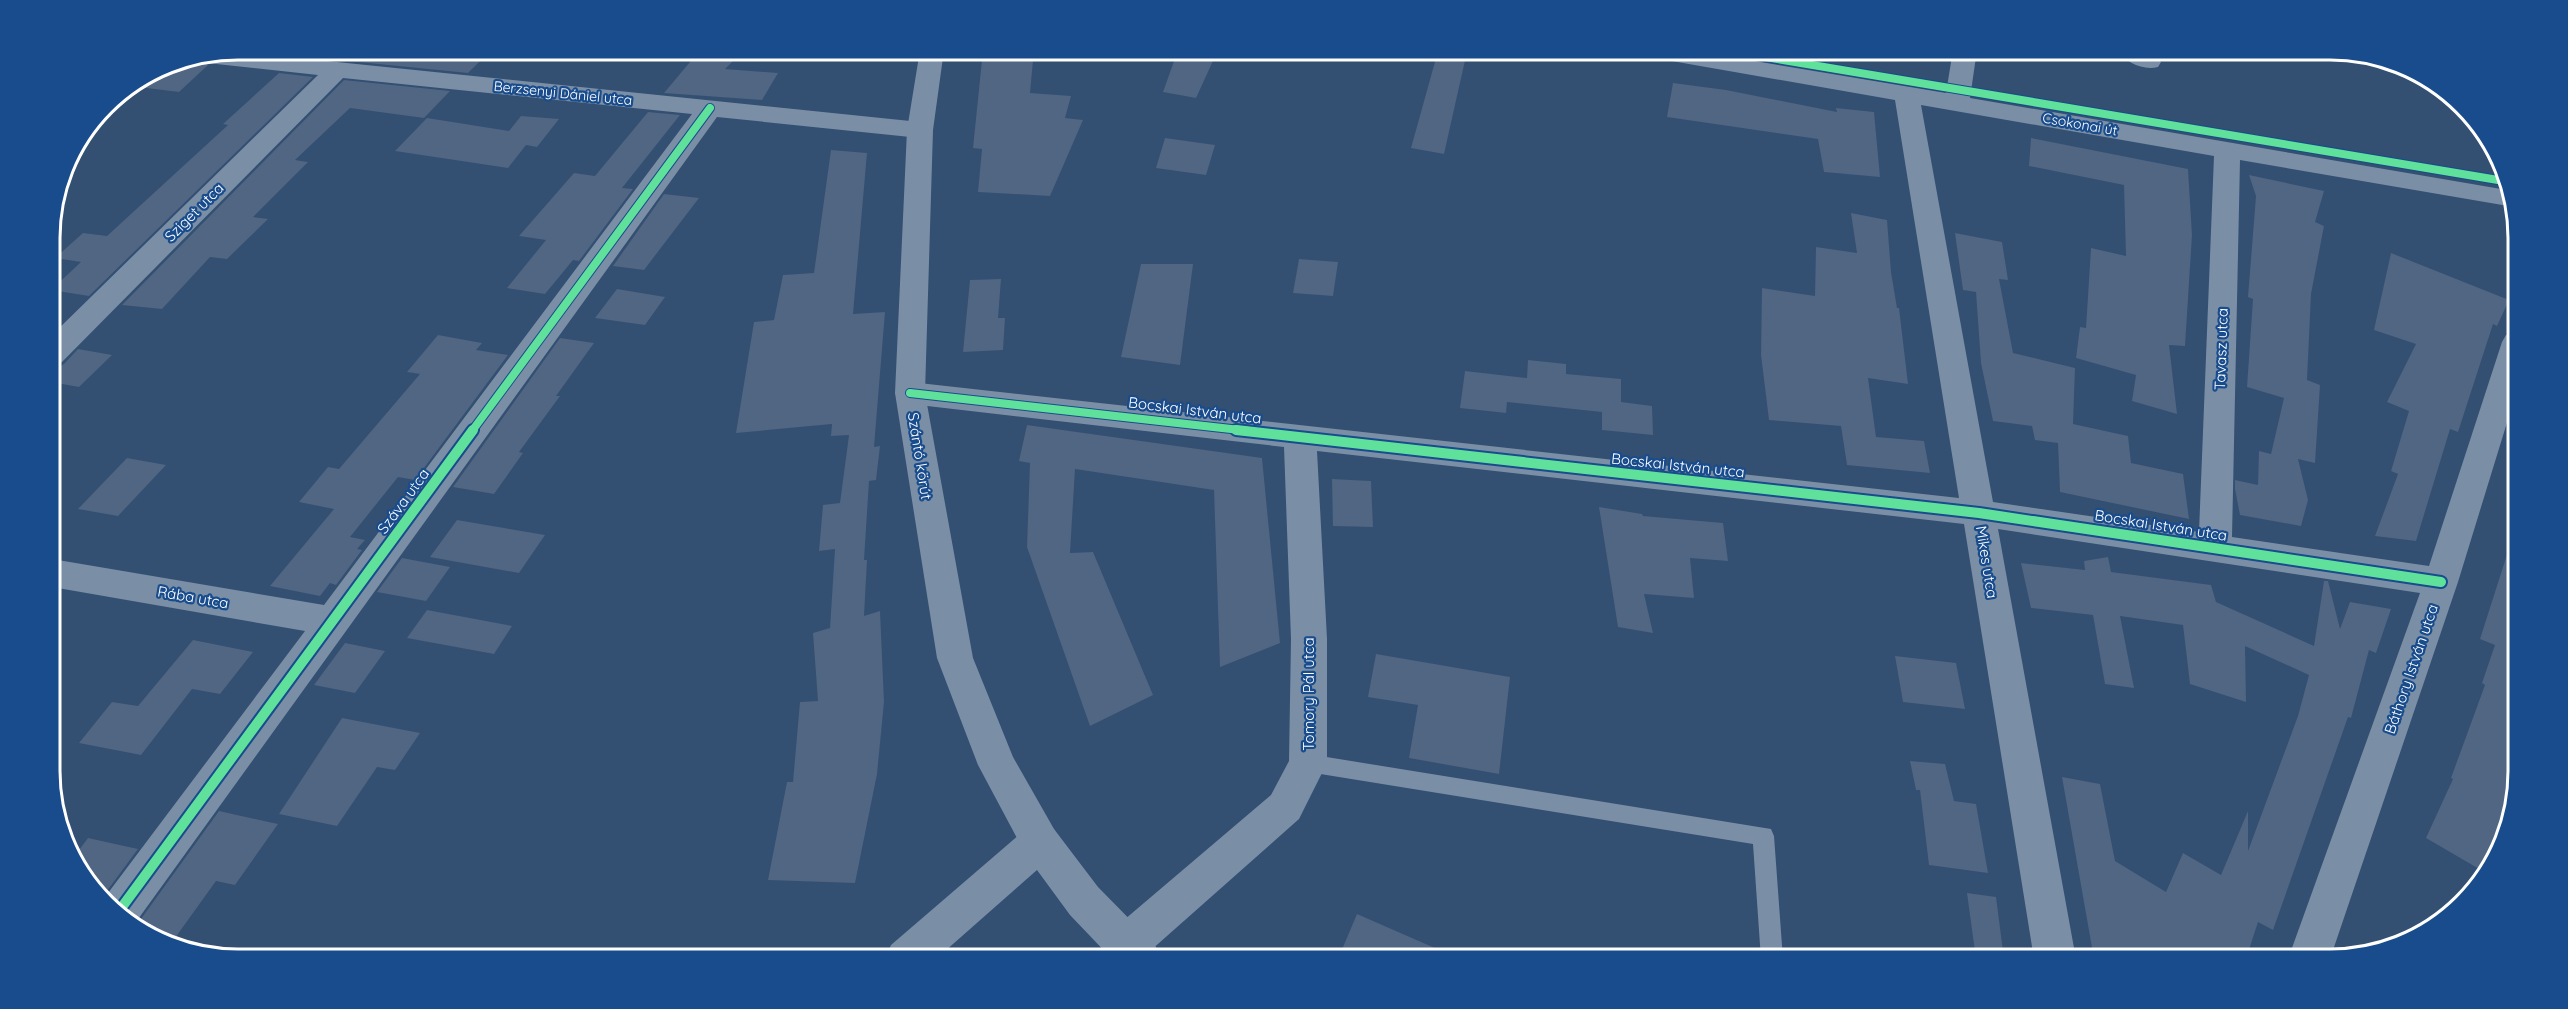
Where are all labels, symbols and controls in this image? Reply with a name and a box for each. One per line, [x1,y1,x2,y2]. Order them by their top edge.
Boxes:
street label: Berzsenyi Dániel utca [493,77,633,109]
street label: Csokonai út [2041,109,2119,139]
street label: Sziget utca [160,178,228,246]
street label: Tavasz utca [2210,308,2232,390]
street label: Bocskai István utca [1127,392,1263,428]
street label: Szántó körút [904,411,936,501]
street label: Bocskai István utca [1610,449,1746,481]
street label: Száva utca [373,465,433,537]
street label: Bocskai István utca [2093,505,2229,545]
street label: Mikes utca [1972,524,2002,600]
street label: Rába utca [156,581,230,613]
street label: Báthory István utca [2380,602,2442,736]
street label: Tomory Pál utca [1299,637,1318,751]

